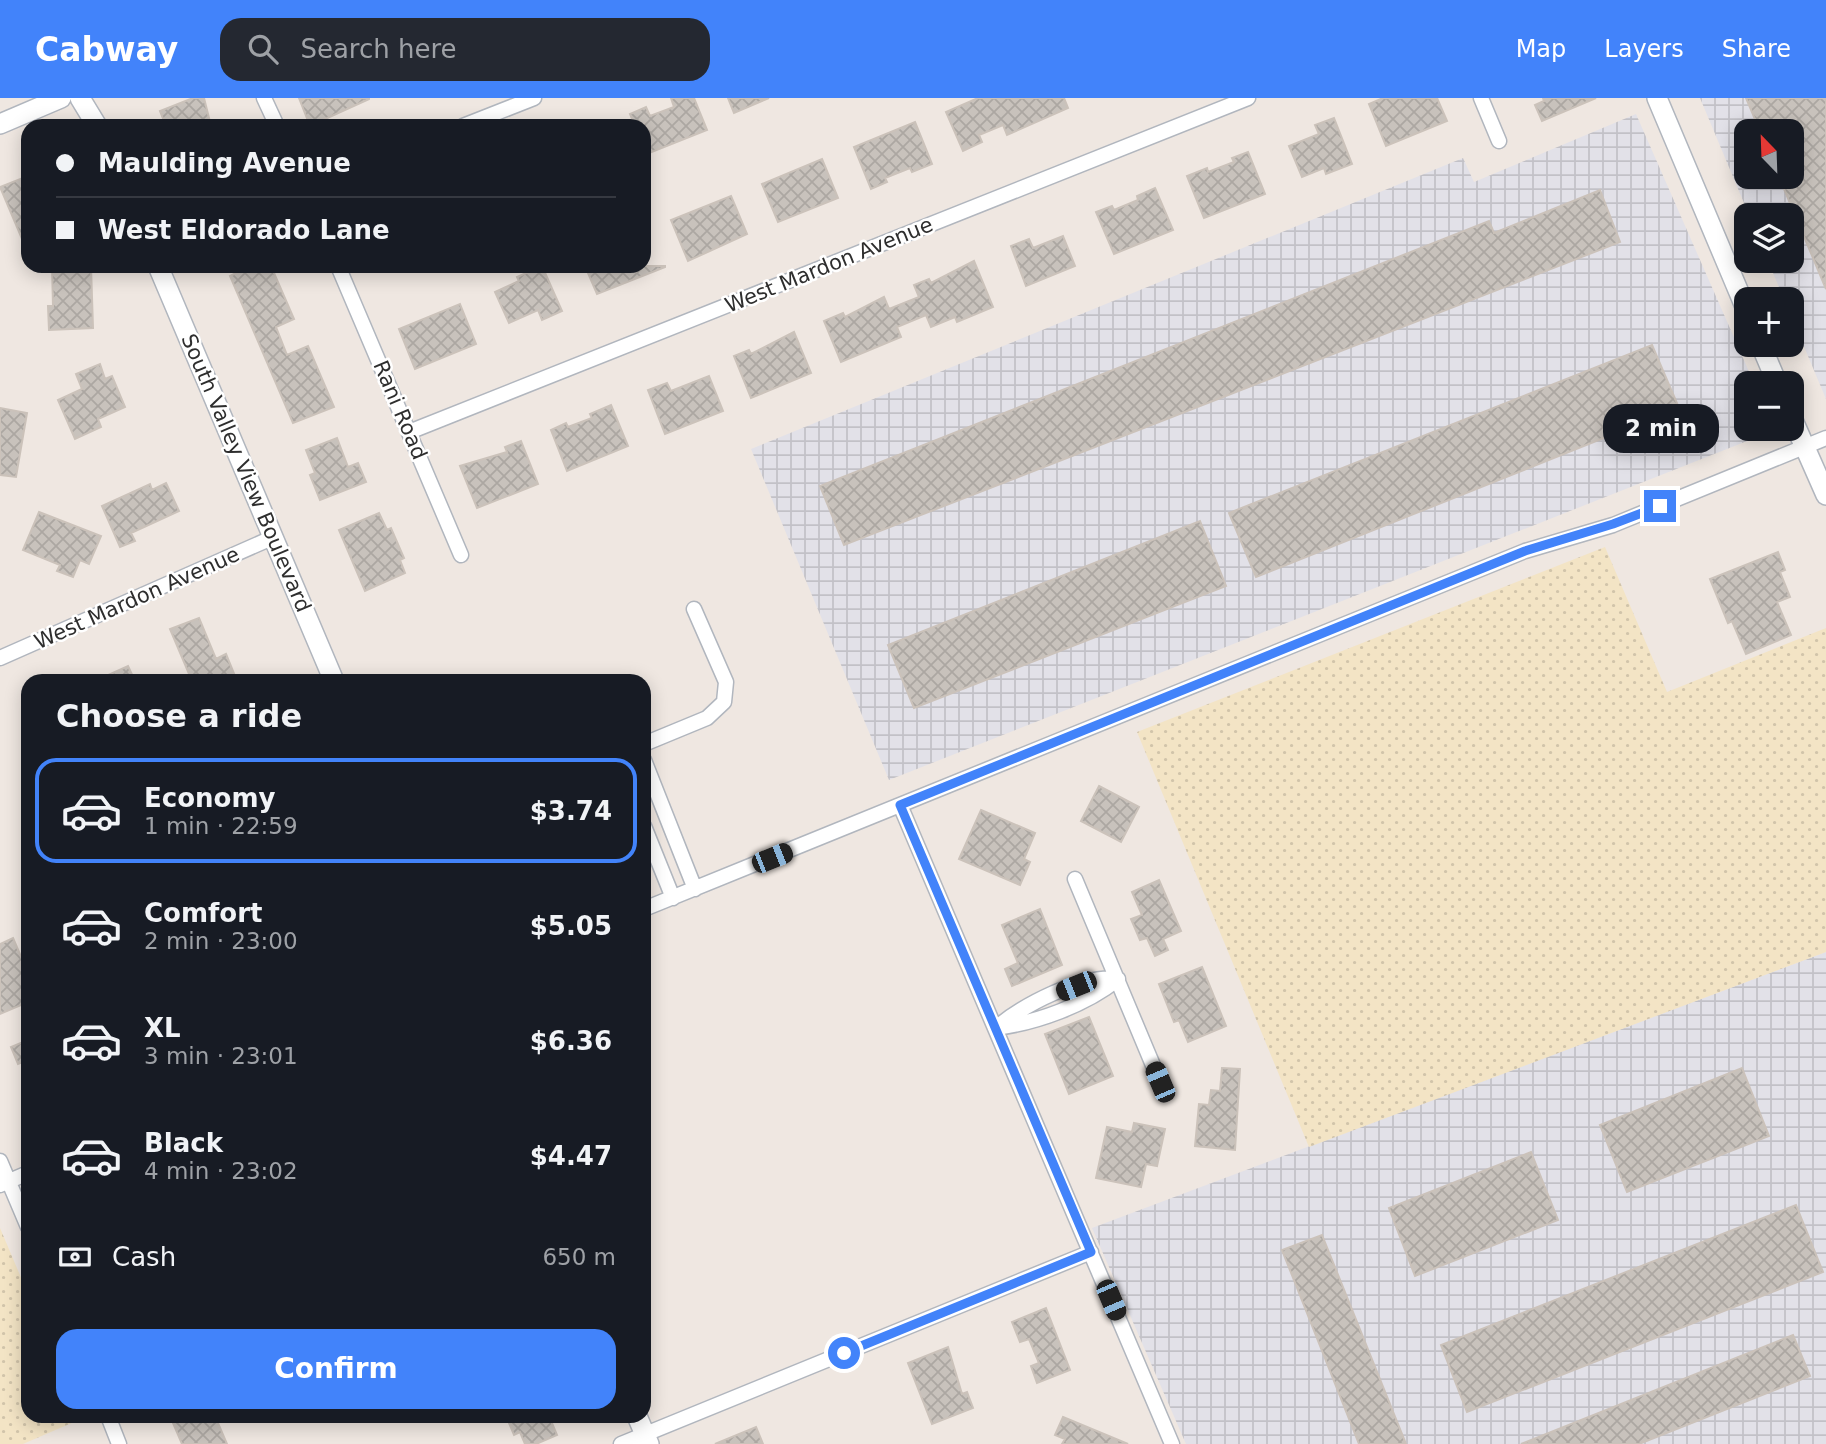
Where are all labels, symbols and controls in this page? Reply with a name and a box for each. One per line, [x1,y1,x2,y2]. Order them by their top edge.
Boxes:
search box [220,18,710,81]
text: Cabway [35,30,178,69]
icon: search [244,30,282,68]
text: Search here [300,34,457,64]
text: Map [1516,35,1566,63]
text: Layers [1604,35,1684,63]
text: Share [1722,35,1791,63]
north arrow [1734,119,1804,189]
map controls [1734,119,1804,441]
text: Maulding Avenue [98,148,351,178]
button: layers [1734,203,1804,273]
street label: West Mardon Avenue [722,212,936,318]
text: West Eldorado Lane [98,215,390,245]
button: + [1734,287,1804,357]
street label: South Valley View Boulevard [176,330,316,616]
street label: Rani Road [368,357,432,463]
button: − [1734,371,1804,441]
callout: 2 min [1602,404,1718,454]
text: 2 min [1625,415,1697,441]
route end [1644,490,1676,522]
street label: West Mardon Avenue [31,542,243,654]
text: Choose a ride [56,697,302,735]
icon: car [60,779,123,842]
text: Economy [144,783,275,813]
text: $3.74 [530,796,612,826]
text: 1 min · 22:59 [144,813,298,839]
car [749,840,796,876]
icon: car [60,894,123,957]
text: Comfort [144,898,262,928]
text: $5.05 [530,911,612,941]
text: 2 min · 23:00 [144,928,298,954]
car [1053,968,1100,1004]
icon: car [60,1009,123,1072]
text: XL [144,1013,181,1043]
text: $6.36 [530,1026,612,1056]
text: 3 min · 23:01 [144,1043,298,1069]
car [1143,1059,1178,1105]
icon: car [60,1124,123,1187]
text: Black [144,1128,223,1158]
text: $4.47 [530,1141,612,1171]
text: 4 min · 23:02 [144,1158,298,1184]
icon: cash [56,1238,94,1276]
text: Cash [112,1242,176,1272]
text: 650 m [542,1244,616,1270]
car [1094,1277,1129,1323]
button: Confirm [56,1329,616,1409]
route start [828,1337,860,1369]

